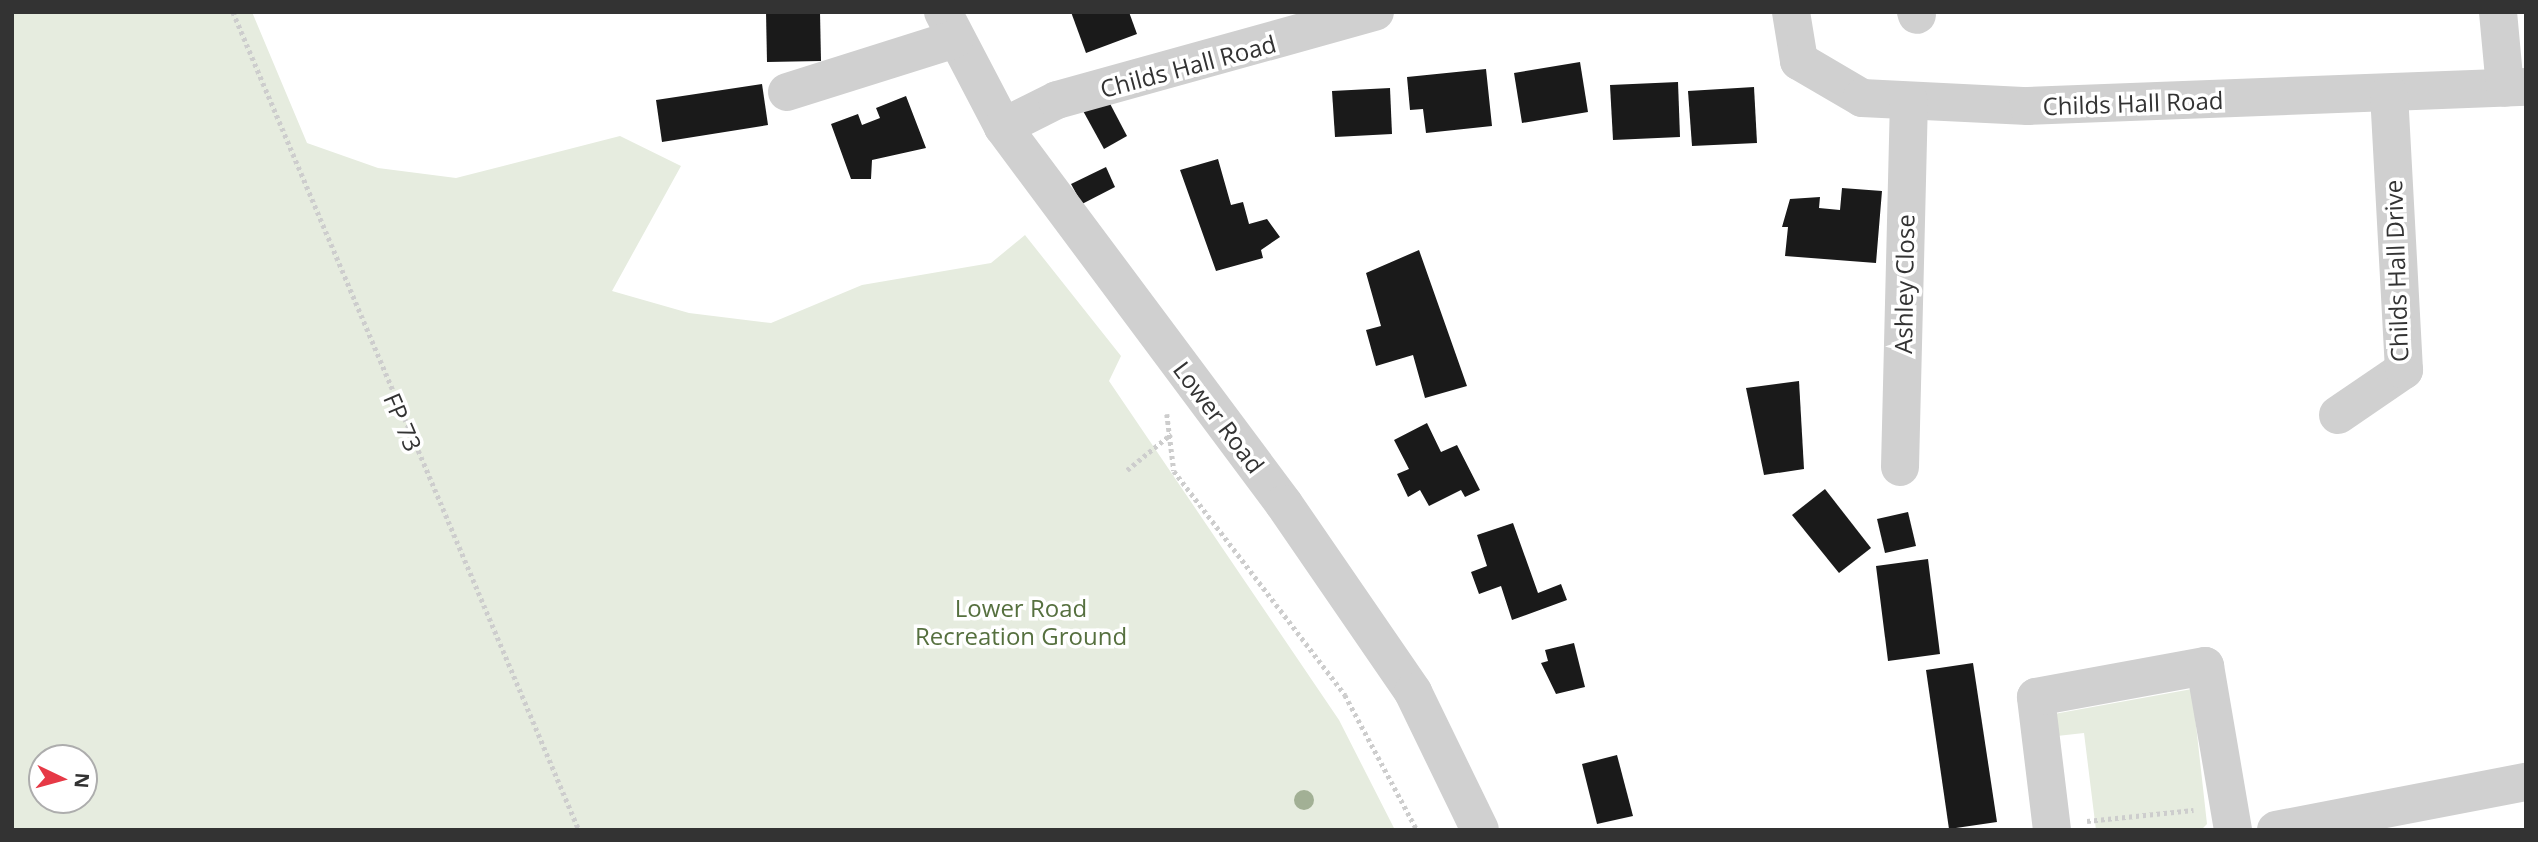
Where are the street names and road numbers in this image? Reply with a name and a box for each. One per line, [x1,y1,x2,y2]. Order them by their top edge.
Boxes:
street label: Childs Hall Road [1097,29,1279,103]
street label: Childs Hall Road [2042,85,2224,121]
street label: Childs Hall Drive [2378,179,2414,363]
street label: Ashley Close [1888,214,1920,354]
street label: Lower Road [1168,355,1270,479]
street label: FP 73 [378,389,428,455]

